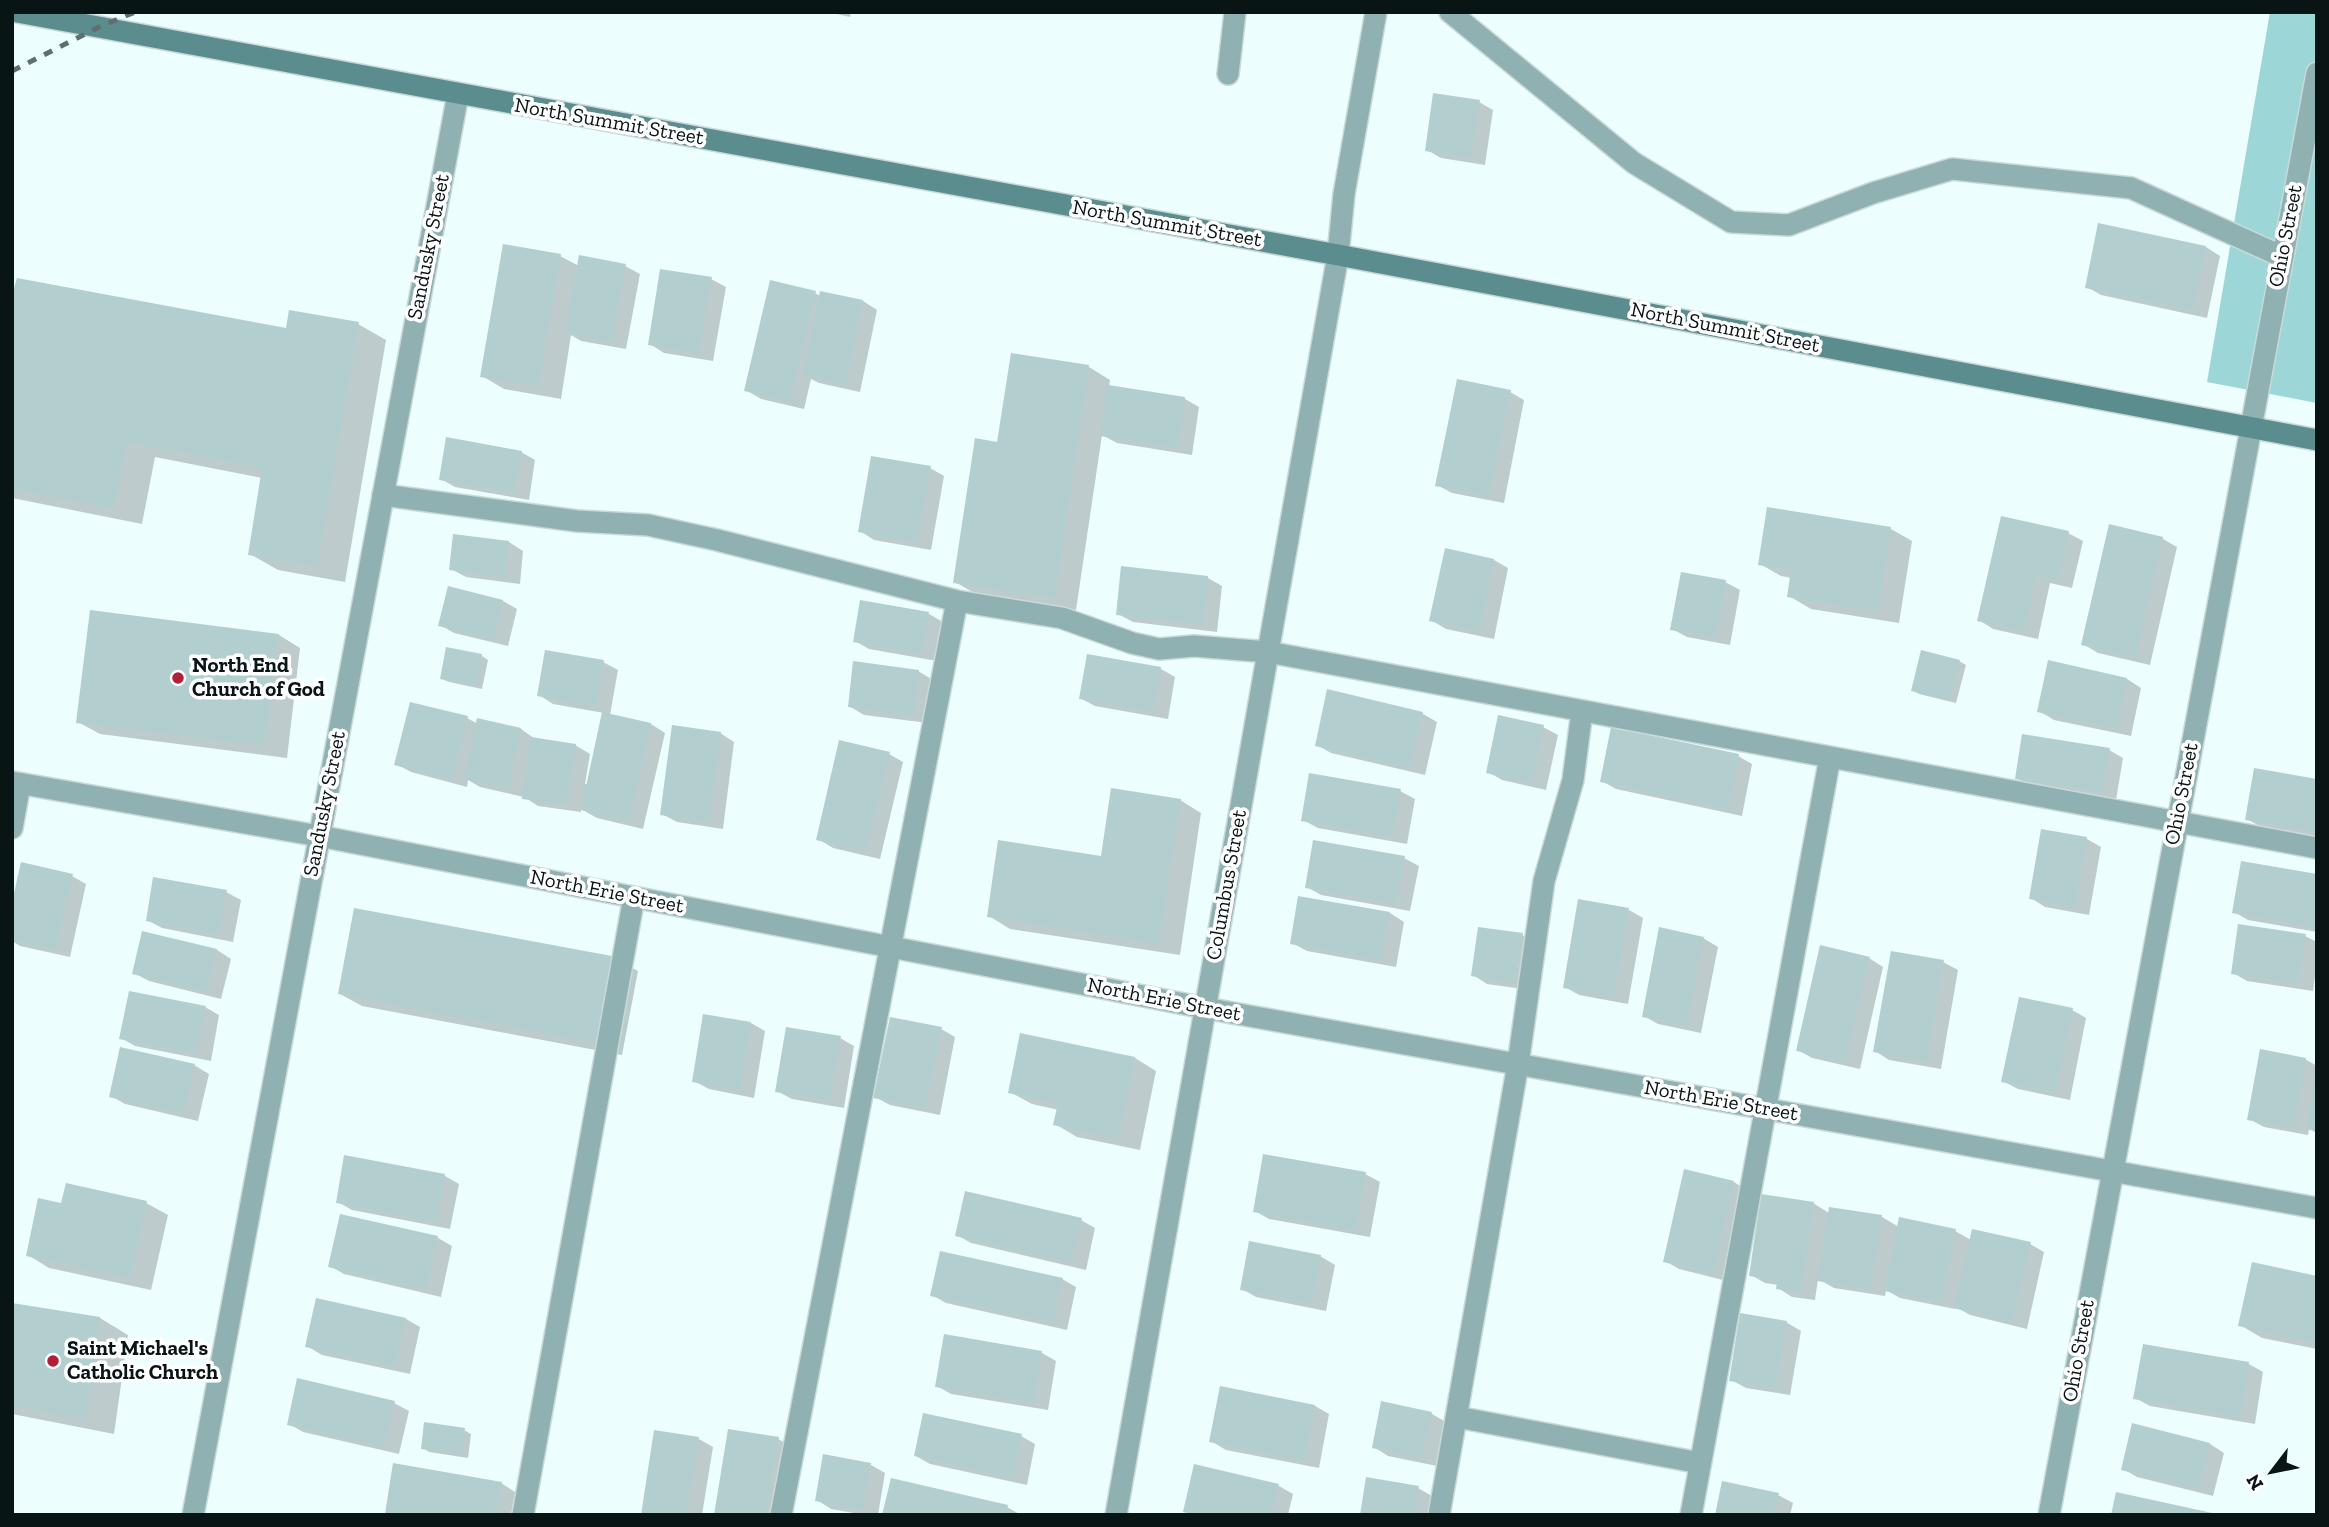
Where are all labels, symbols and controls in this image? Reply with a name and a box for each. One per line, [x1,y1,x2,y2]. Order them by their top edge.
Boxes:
street label: North Summit Street [512,93,706,151]
street label: Sandusky Street [403,172,455,322]
street label: Ohio Street [2264,183,2308,289]
street label: North Summit Street [1070,195,1264,253]
street label: North Summit Street [1628,297,1822,359]
place label: North End Church of God [192,653,325,703]
marker: North End Church of God [170,670,186,686]
street label: Sandusky Street [299,729,351,879]
street label: Ohio Street [2160,741,2204,847]
street label: Columbus Street [1201,808,1253,962]
street label: North Erie Street [528,865,686,919]
street label: North Erie Street [1085,973,1243,1027]
street label: North Erie Street [1642,1075,1800,1127]
street label: Ohio Street [2058,1298,2100,1404]
place label: Saint Michael's Catholic Church [67,1336,218,1386]
marker: Saint Michael's Catholic Church [45,1353,61,1369]
north arrow [2238,1436,2308,1506]
text: N [2241,1470,2268,1495]

